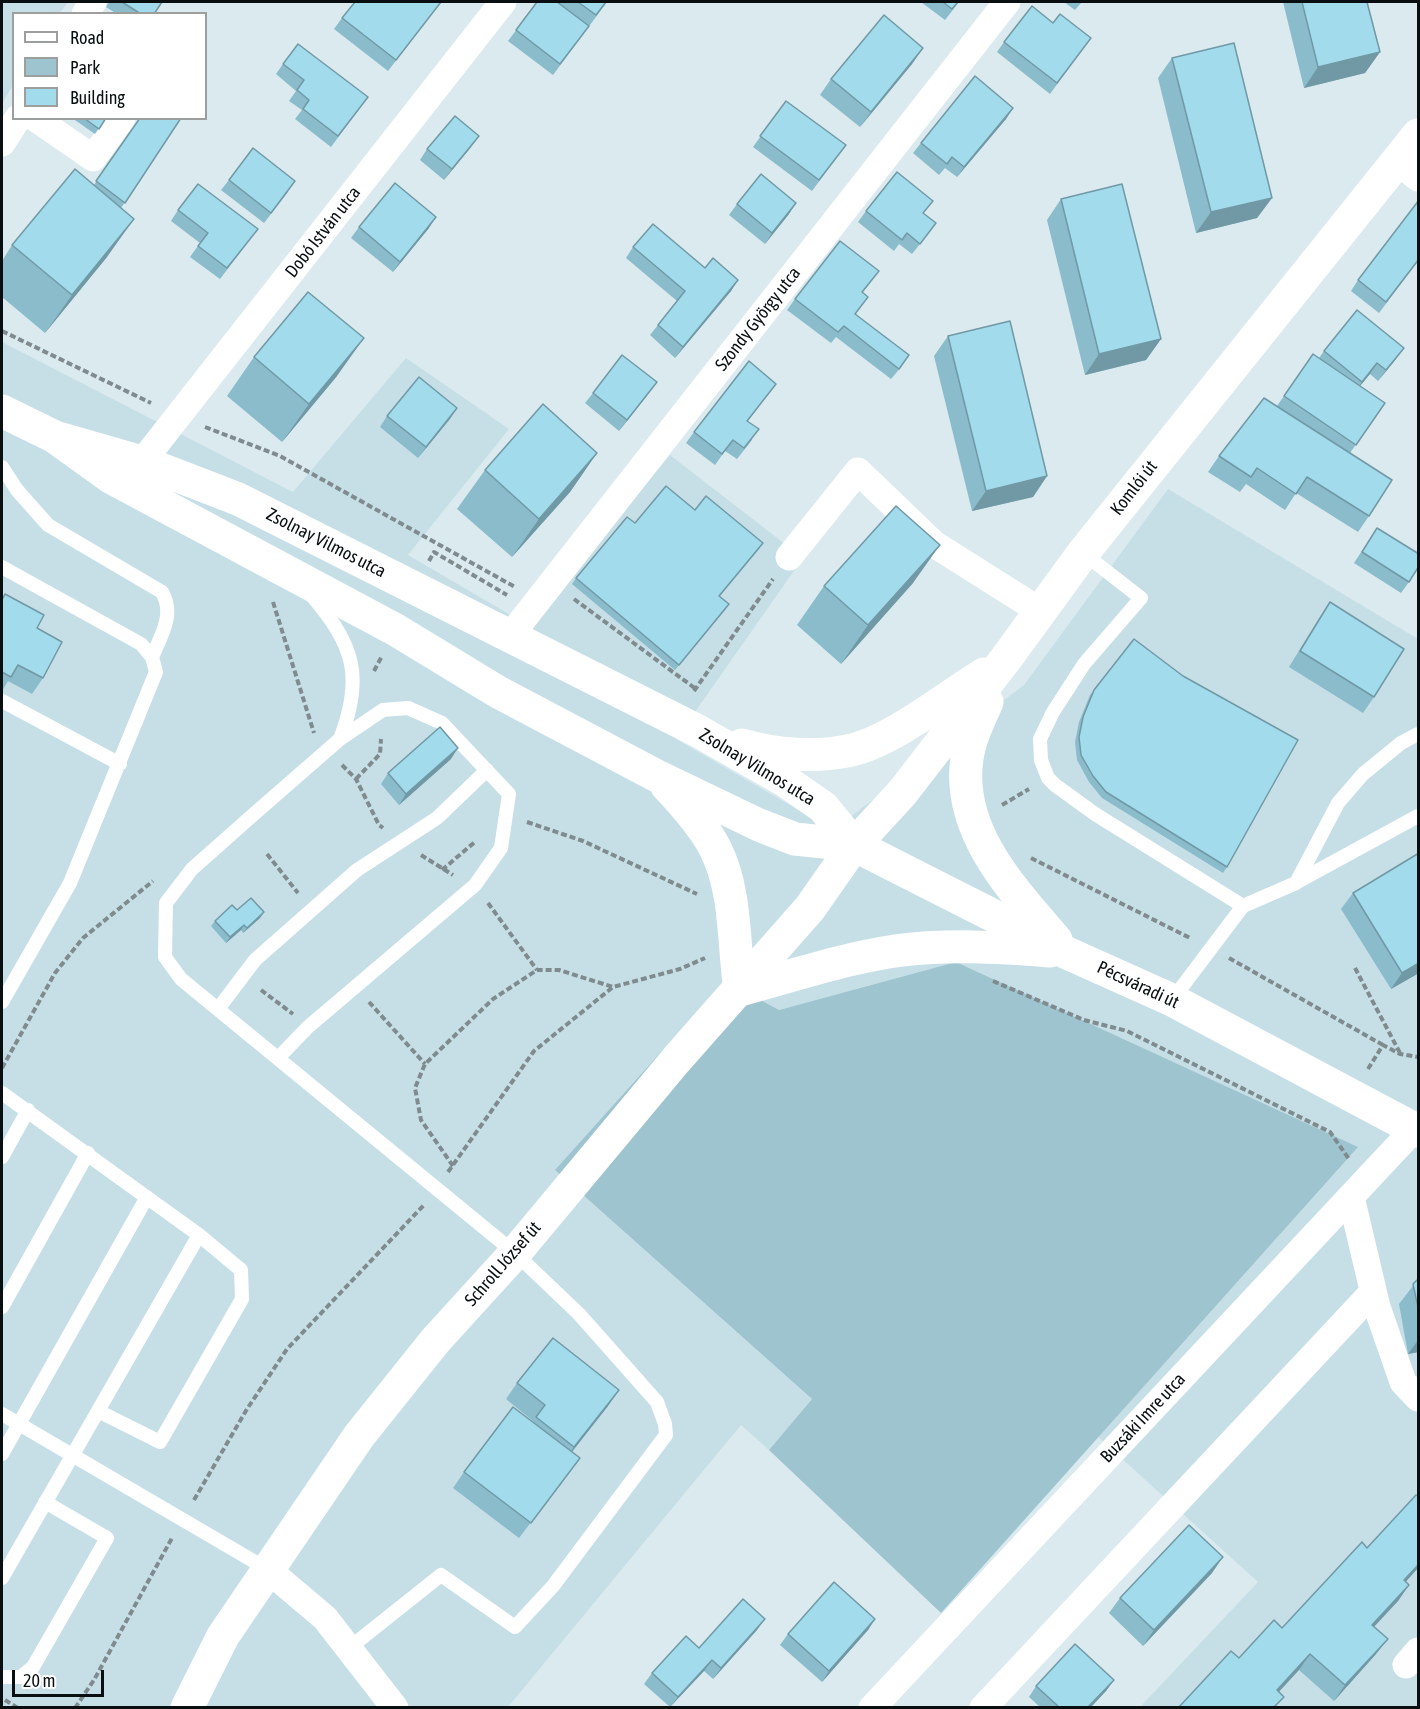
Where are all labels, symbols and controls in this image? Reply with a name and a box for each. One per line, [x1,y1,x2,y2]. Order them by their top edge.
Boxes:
legend [12,12,207,120]
text: Road [70,27,104,48]
text: Park [70,57,100,78]
text: Building [70,87,125,108]
street label: Dobó István utca [281,182,365,282]
street label: Szondy György utca [711,263,805,375]
street label: Komlói út [1106,456,1162,520]
street label: Zsolnay Vilmos utca [263,504,389,582]
street label: Zsolnay Vilmos utca [695,724,819,810]
street label: Pécsváradi út [1094,957,1182,1013]
street label: Schroll József út [460,1217,546,1311]
street label: Buzsáki Imre utca [1096,1369,1190,1467]
scale bar [15,1658,106,1696]
text: 20 m [23,1670,55,1691]

